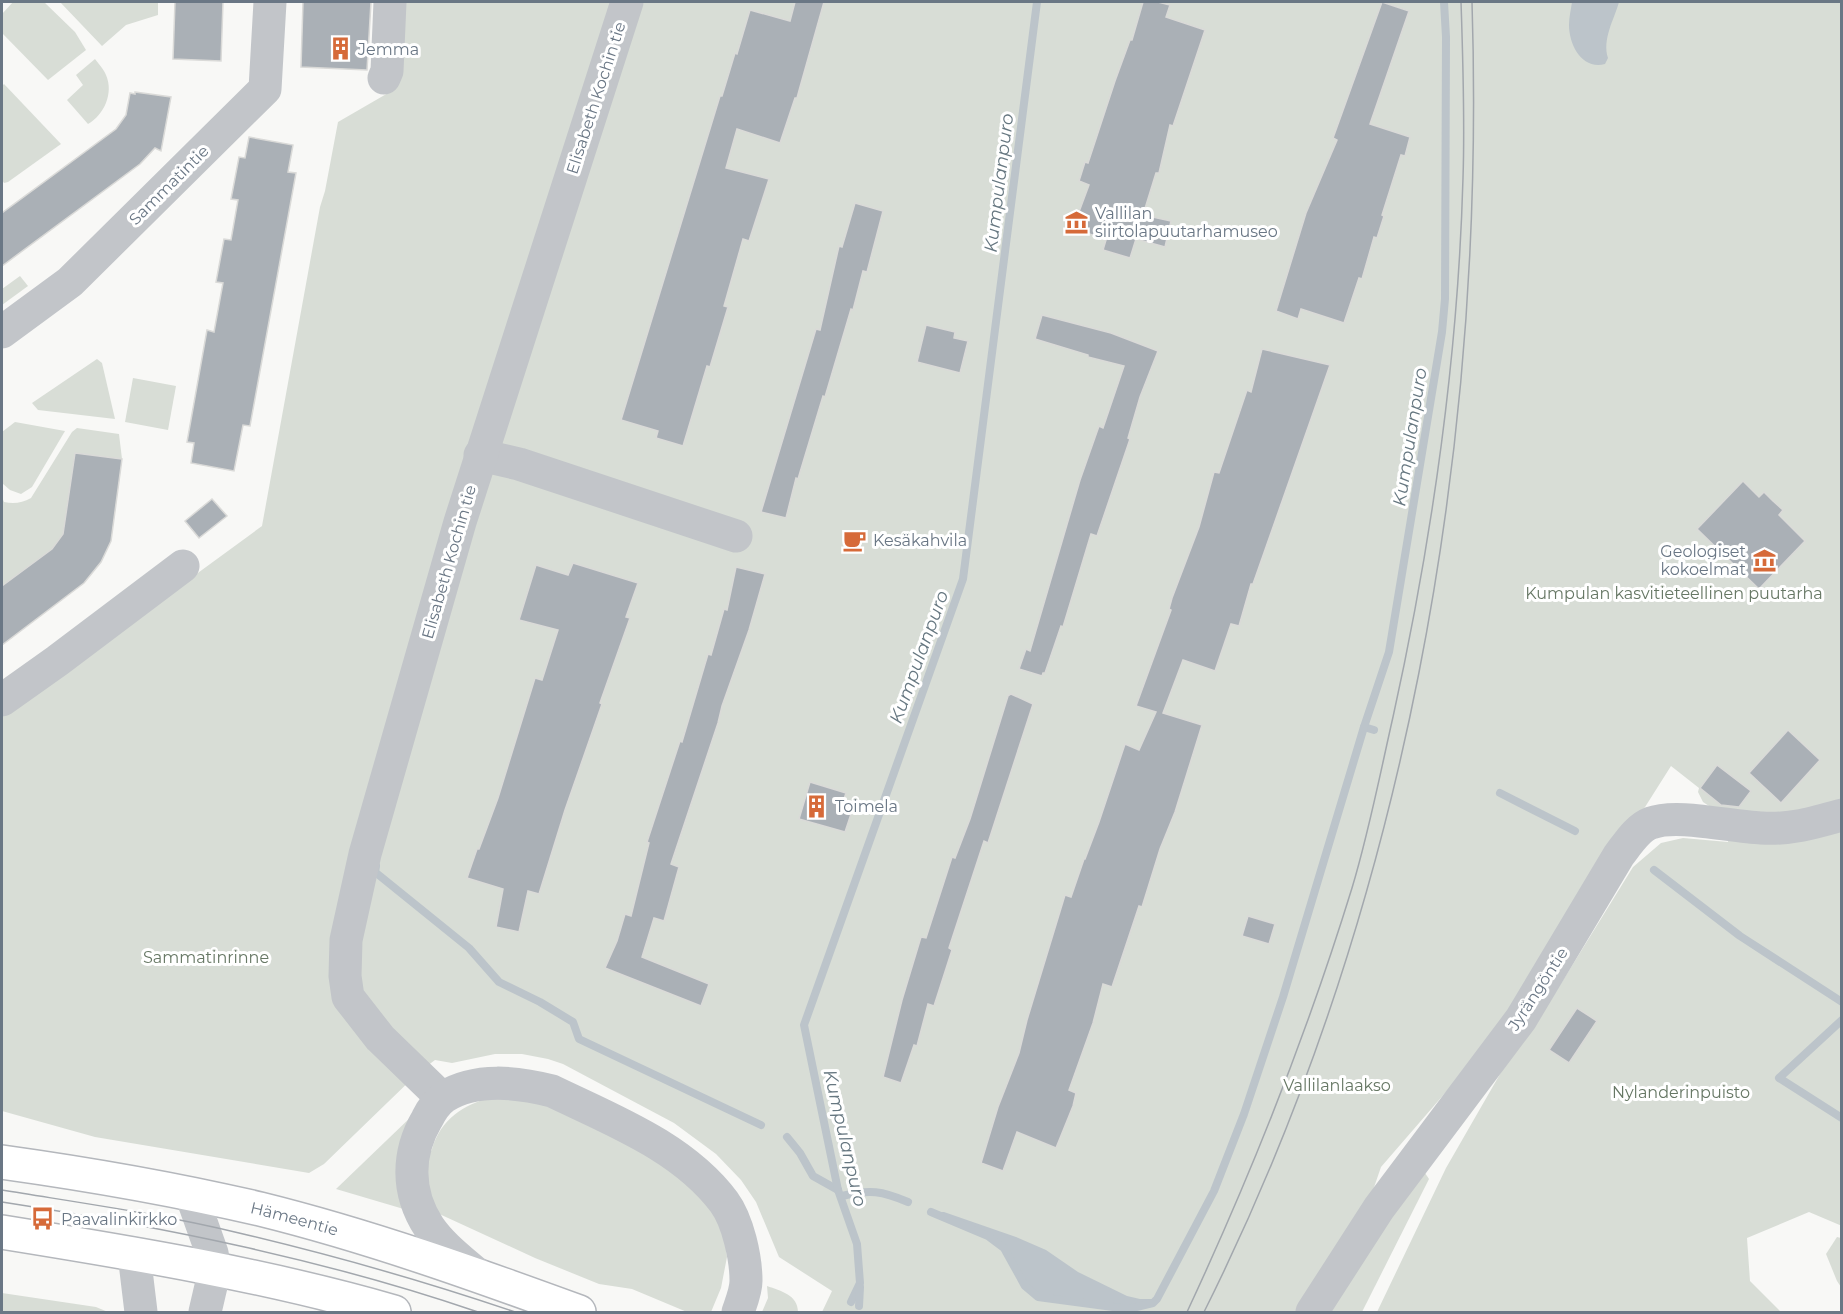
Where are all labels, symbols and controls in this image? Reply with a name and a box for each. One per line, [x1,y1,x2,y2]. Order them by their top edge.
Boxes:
street label: Elisabeth Kochin tie [562,19,630,177]
building icon: Jemma [327,36,353,62]
place label: Jemma [357,40,419,59]
water label: Kumpulanpuro [980,112,1018,254]
street label: Sammatintie [125,141,213,229]
place label: Vallilan siirtolapuutarhamuseo [1095,204,1278,241]
museum icon: Vallilan siirtolapuutarhamuseo [1064,209,1090,235]
water label: Kumpulanpuro [1388,366,1432,508]
street label: Elisabeth Kochin tie [418,483,480,641]
cafe icon: Kesäkahvila [842,527,868,553]
place label: Kesäkahvila [873,531,967,550]
place label: Geologiset kokoelmat [1660,542,1747,579]
museum icon: Geologiset kokoelmat [1751,547,1777,573]
park label: Kumpulan kasvitieteellinen puutarha [1525,584,1823,603]
water label: Kumpulanpuro [885,588,953,726]
building icon: Toimela [804,793,830,819]
place label: Toimela [835,797,898,816]
street label: Jyrängöntie [1504,944,1572,1035]
park label: Sammatinrinne [143,948,269,967]
water label: Kumpulanpuro [819,1067,871,1209]
park label: Vallilanlaakso [1283,1076,1391,1095]
park label: Nylanderinpuisto [1612,1083,1750,1102]
street label: Hämeentie [249,1198,341,1239]
bus stop icon: Paavalinkirkko [30,1206,56,1232]
place label: Paavalinkirkko [61,1210,177,1229]

